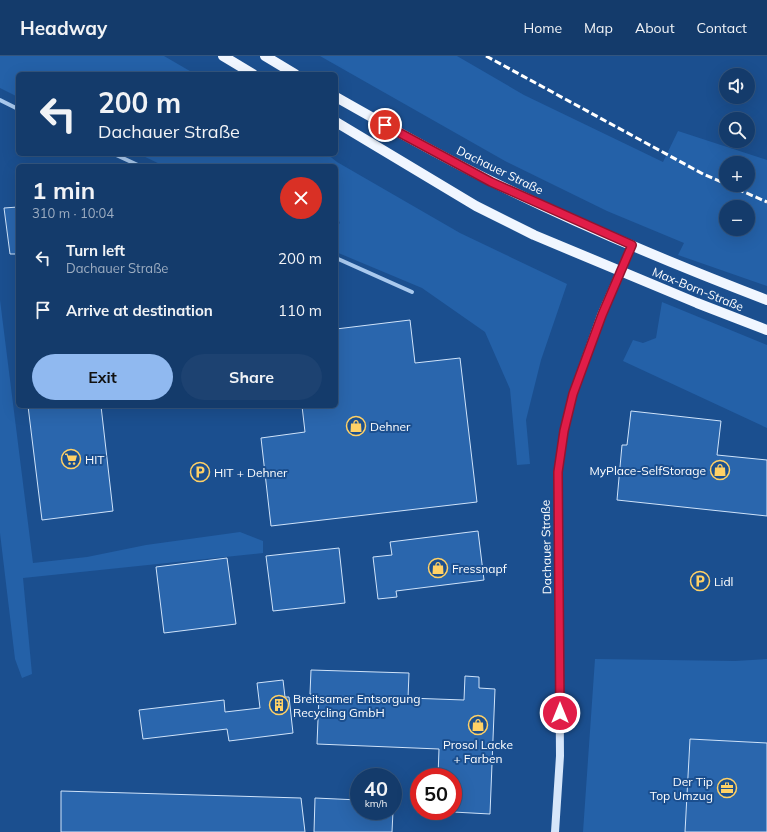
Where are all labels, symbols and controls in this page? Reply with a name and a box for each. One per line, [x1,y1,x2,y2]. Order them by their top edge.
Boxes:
text: Headway [20,16,107,40]
text: Home [523,19,562,37]
text: Map [584,19,613,37]
text: About [635,19,675,37]
text: Contact [697,19,747,37]
map controls [719,68,755,236]
button: sound [719,68,755,104]
text: 200 m [98,85,181,120]
icon: left [32,88,84,140]
pin [368,108,402,142]
button: search [719,112,755,148]
icon: arrive [374,114,396,136]
text: Dachauer Straße [98,120,240,143]
street label: Dachauer Straße [454,143,546,197]
button: + [719,156,755,192]
text: 1 min [32,175,95,205]
button: close [280,177,322,219]
button: − [719,200,755,236]
text: 310 m · 10:04 [32,205,114,221]
text: Turn left [66,241,125,260]
icon: left [32,247,54,269]
text: 200 m [278,249,322,268]
text: Dachauer Straße [66,260,168,276]
street label: Max-Born-Straße [650,264,746,314]
icon: arrive [32,299,54,321]
text: Arrive at destination [66,301,213,320]
text: 110 m [278,301,322,320]
button: Exit [32,354,173,400]
button: Share [181,354,322,400]
shop icon: Dehner [345,415,367,437]
place label: Dehner [370,419,411,434]
supermarket icon: HIT [60,448,82,470]
place label: HIT [85,452,105,467]
shop icon: MyPlace-SelfStorage [709,459,731,481]
parking icon: HIT + Dehner [189,461,211,483]
place label: MyPlace-SelfStorage [589,463,706,478]
place label: HIT + Dehner [214,465,288,480]
street label: Dachauer Straße [538,500,554,594]
shop icon: Fressnapf [427,557,449,579]
place label: Fressnapf [452,561,508,576]
parking icon: Lidl [689,570,711,592]
place label: Lidl [714,574,733,589]
place label: Breitsamer Entsorgung Recycling GmbH [293,691,421,720]
position arrow [539,692,581,734]
building icon: Breitsamer Entsorgung Recycling GmbH [268,694,290,716]
shop icon: Prosol Lacke + Farben [467,714,489,736]
place label: Prosol Lacke + Farben [443,737,513,766]
speed limit sign: 50 [410,768,462,820]
place label: Der Tip Top Umzug [650,774,713,803]
text: 40 [364,776,388,801]
office icon: Der Tip Top Umzug [716,777,738,799]
text: km/h [365,797,387,810]

